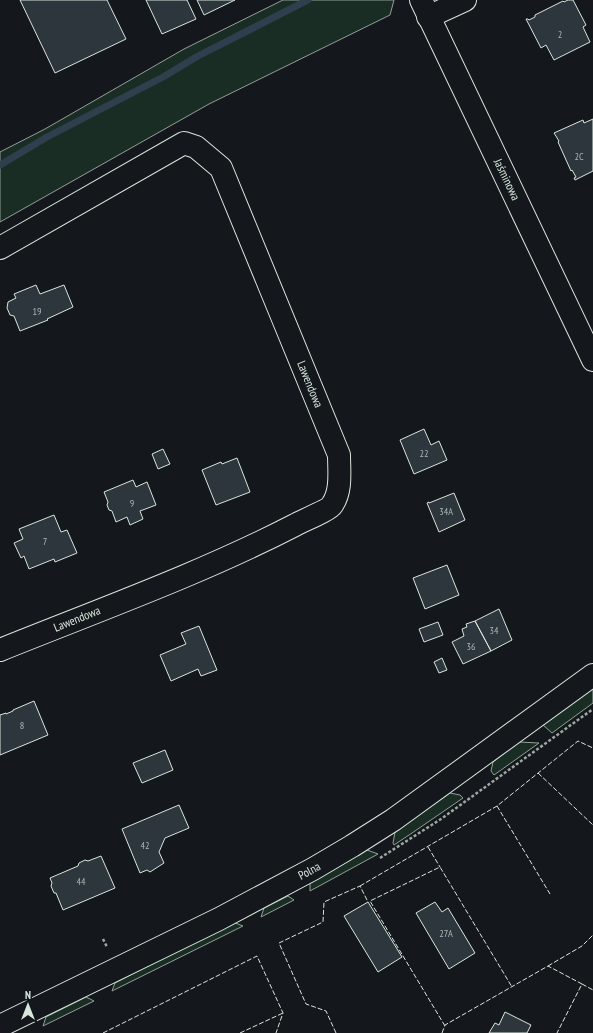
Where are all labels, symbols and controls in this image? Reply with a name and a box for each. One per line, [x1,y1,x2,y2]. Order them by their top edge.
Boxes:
house number: 2 [558,28,562,41]
house number: 2C [574,150,584,163]
street label: Jaśminowa [490,155,524,203]
house number: 19 [33,305,42,318]
street label: Lawendowa [294,359,327,410]
house number: 22 [420,447,429,460]
house number: 9 [130,497,134,510]
house number: 34A [439,505,453,518]
house number: 7 [43,535,47,548]
street label: Lawendowa [51,602,103,635]
house number: 34 [490,624,499,637]
house number: 36 [467,640,476,653]
house number: 8 [20,719,24,732]
house number: 42 [141,839,150,852]
street label: Polna [295,858,323,883]
house number: 44 [77,875,86,888]
house number: 27A [439,927,453,940]
north arrow [8,985,48,1025]
text: N [25,988,31,1002]

